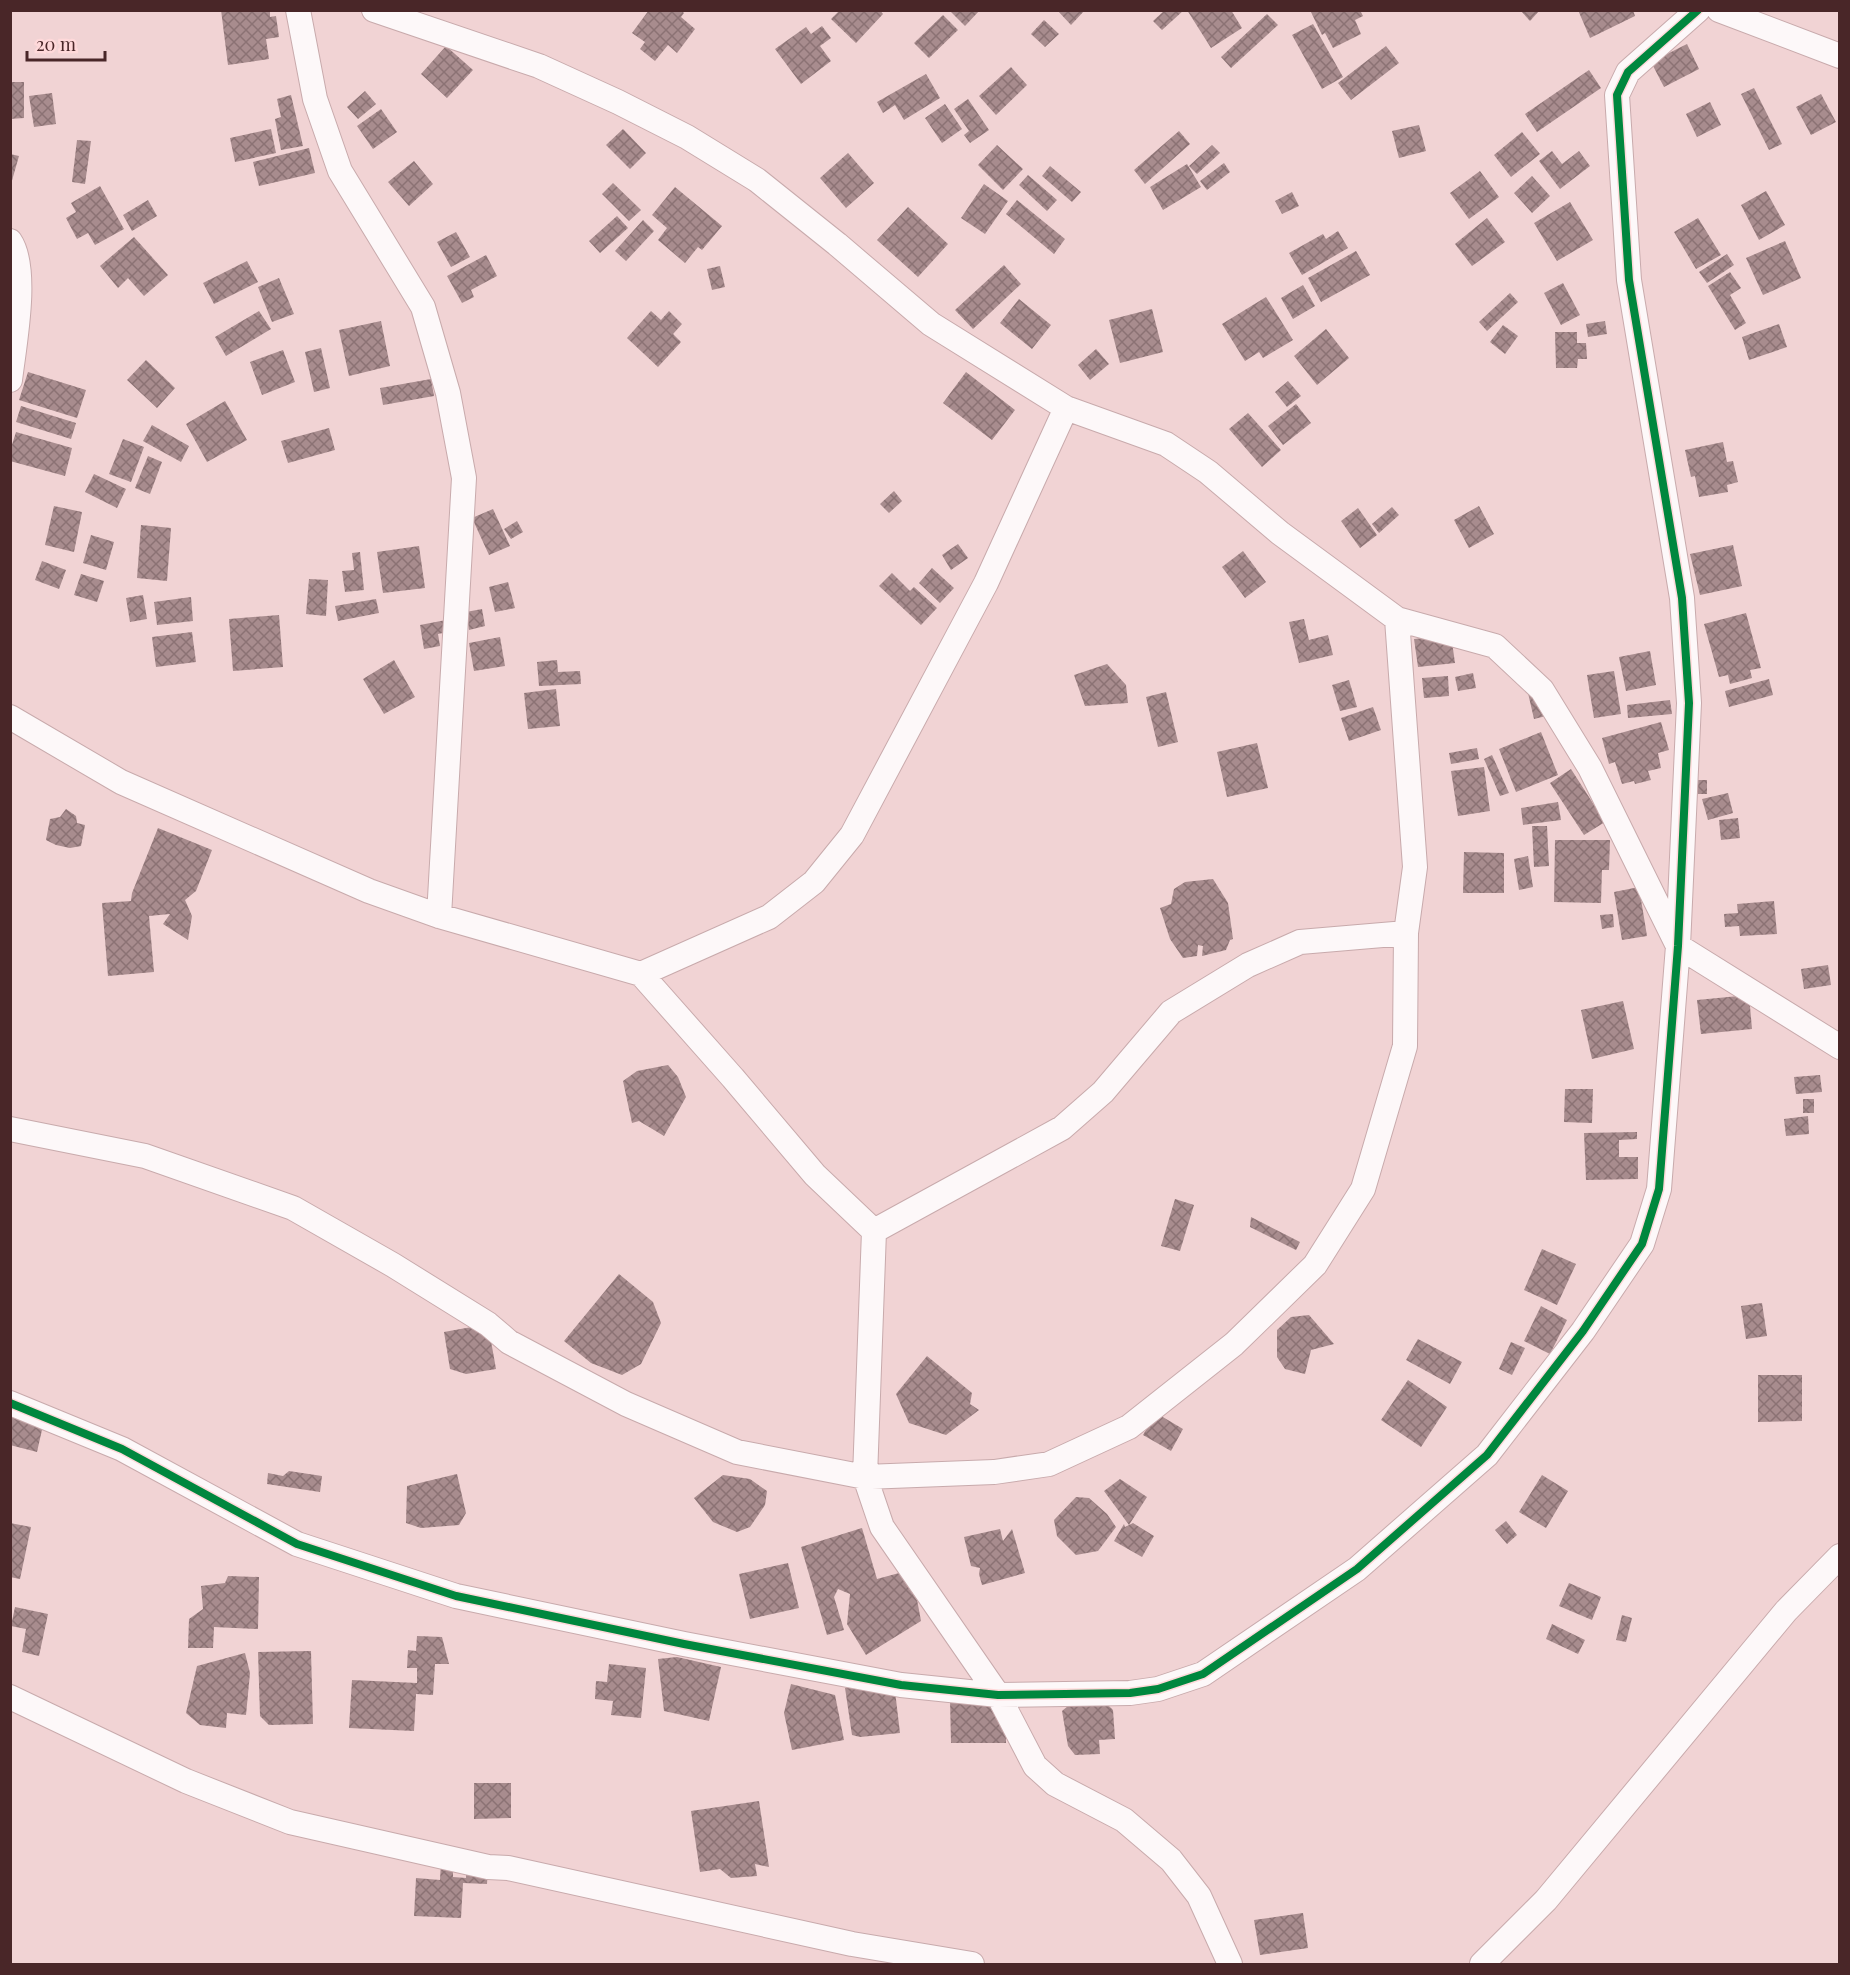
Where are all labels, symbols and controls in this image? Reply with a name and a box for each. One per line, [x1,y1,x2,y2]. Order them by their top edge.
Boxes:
scale bar [27,24,105,62]
text: 20 m [36,32,76,56]

